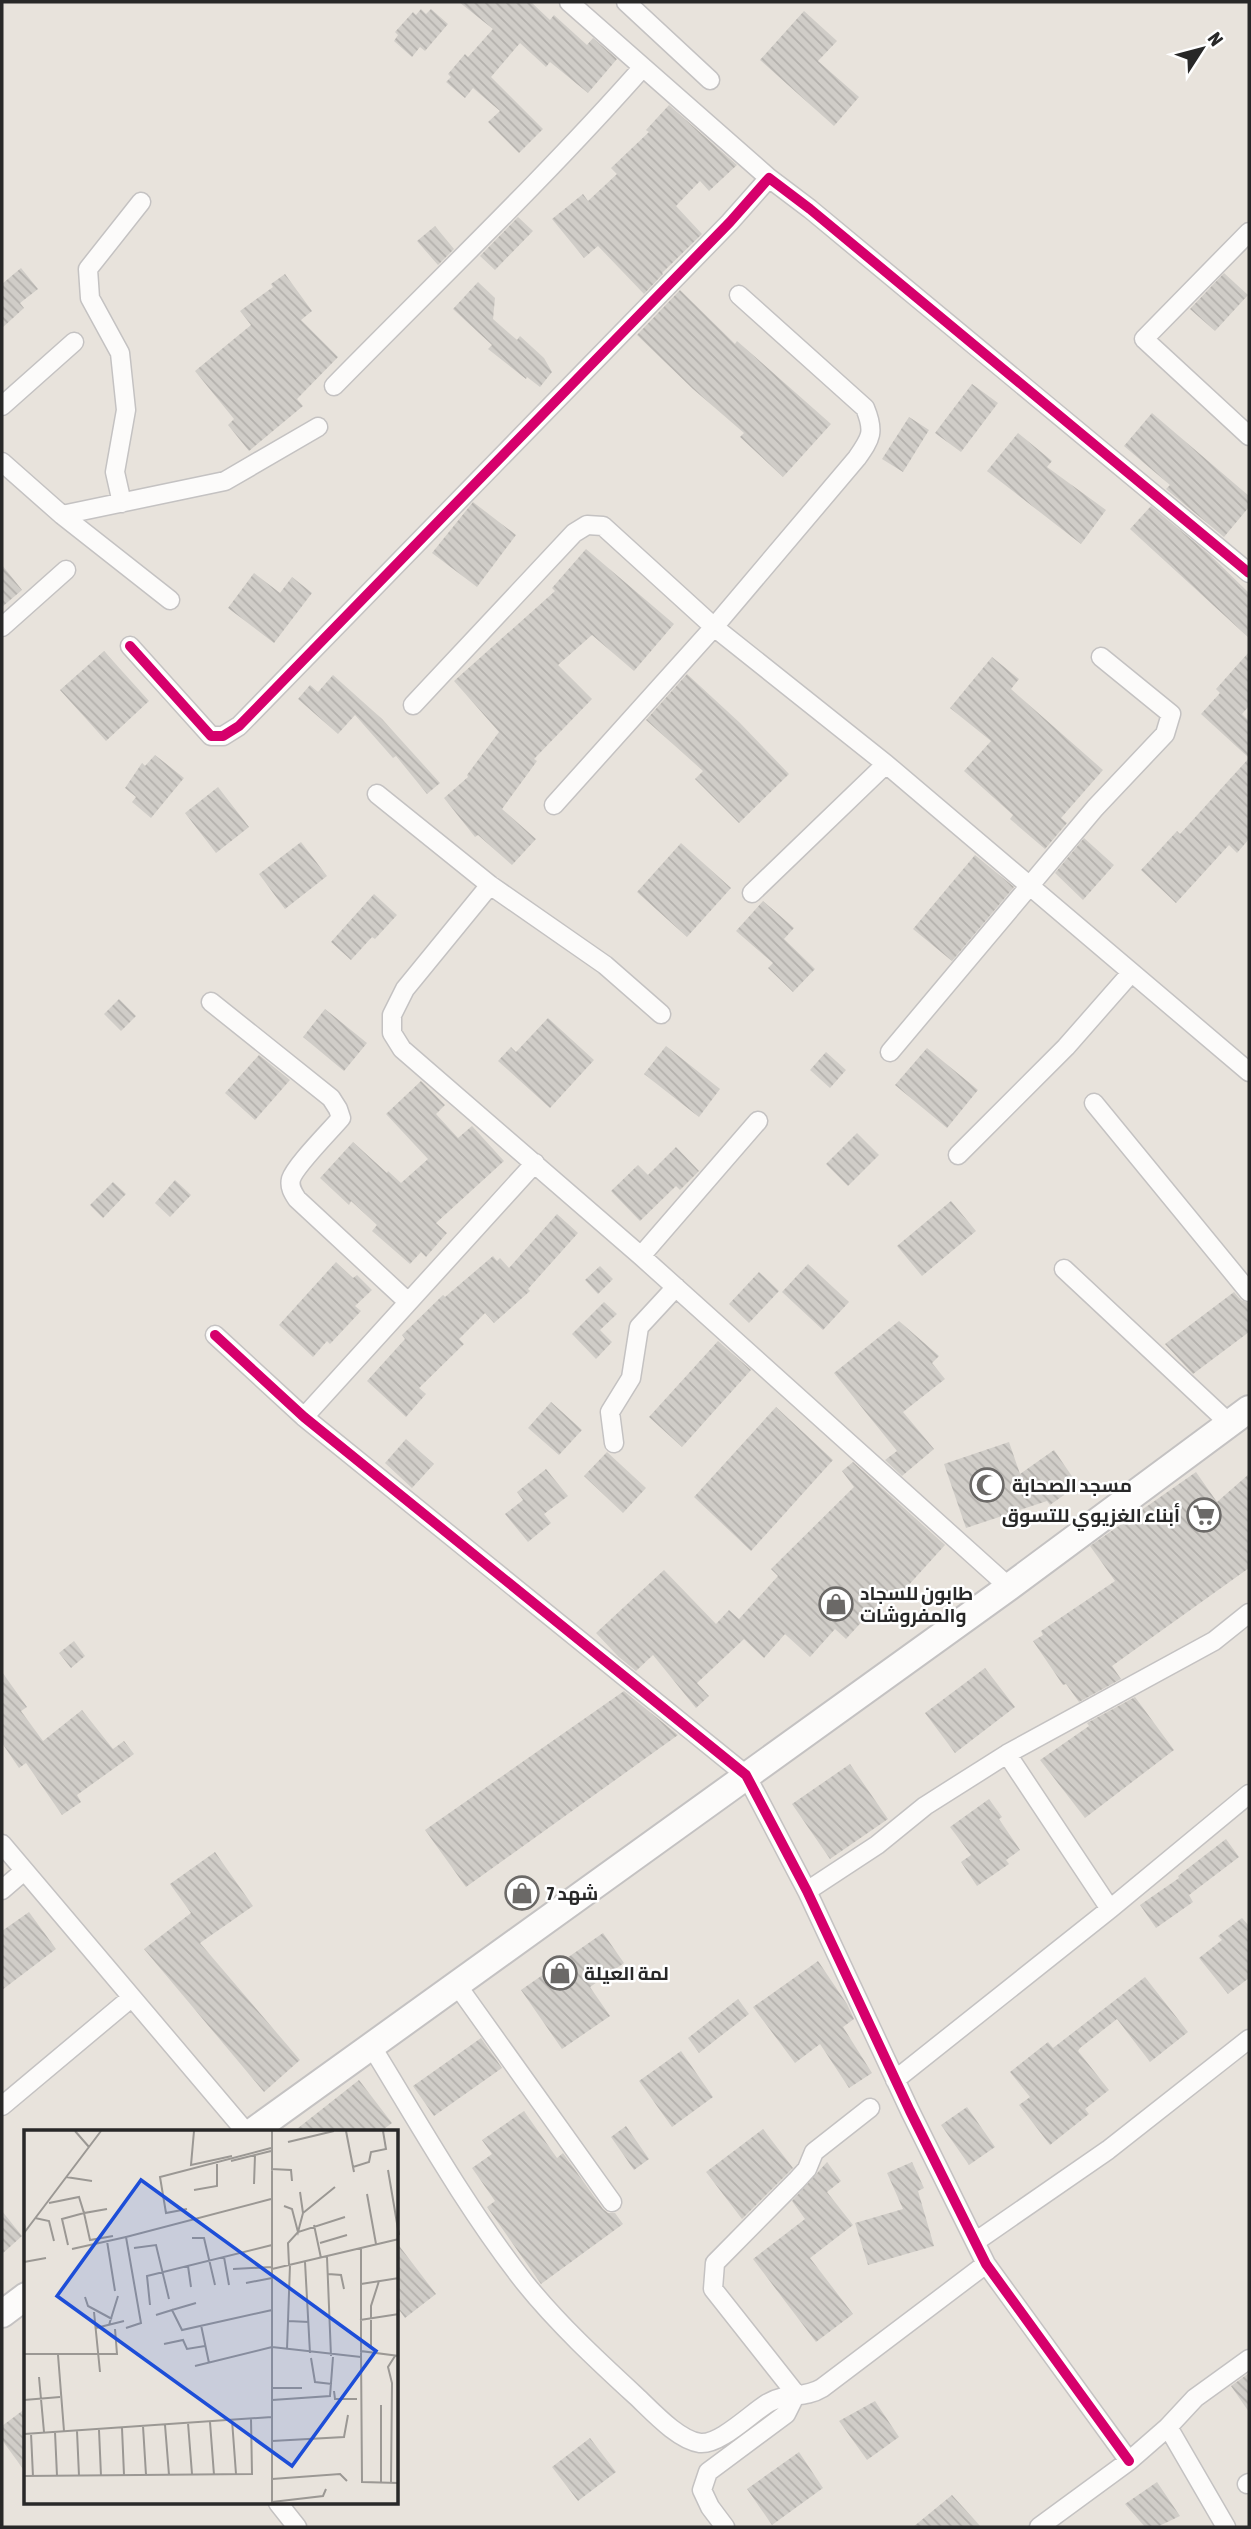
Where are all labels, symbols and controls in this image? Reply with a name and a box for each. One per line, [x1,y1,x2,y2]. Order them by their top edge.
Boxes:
north arrow [1167,14,1237,84]
text: N [1204,28,1228,50]
mosque icon: مسجد الصحابة [968,1466,1006,1504]
place label: مسجد الصحابة [1012,1474,1132,1496]
supermarket icon: أبناء الغزيوي للتسوق [1185,1496,1223,1534]
place label: أبناء الغزيوي للتسوق [1002,1502,1180,1531]
place label: طابون للسجاد والمفروشات [860,1582,973,1627]
shop icon: طابون للسجاد والمفروشات [817,1585,855,1623]
shop icon: شهد 7 [503,1874,541,1912]
place label: شهد 7 [546,1882,598,1905]
shop icon: لمة العيلة [541,1954,579,1992]
place label: لمة العيلة [584,1962,669,1984]
inset map [24,2130,399,2504]

